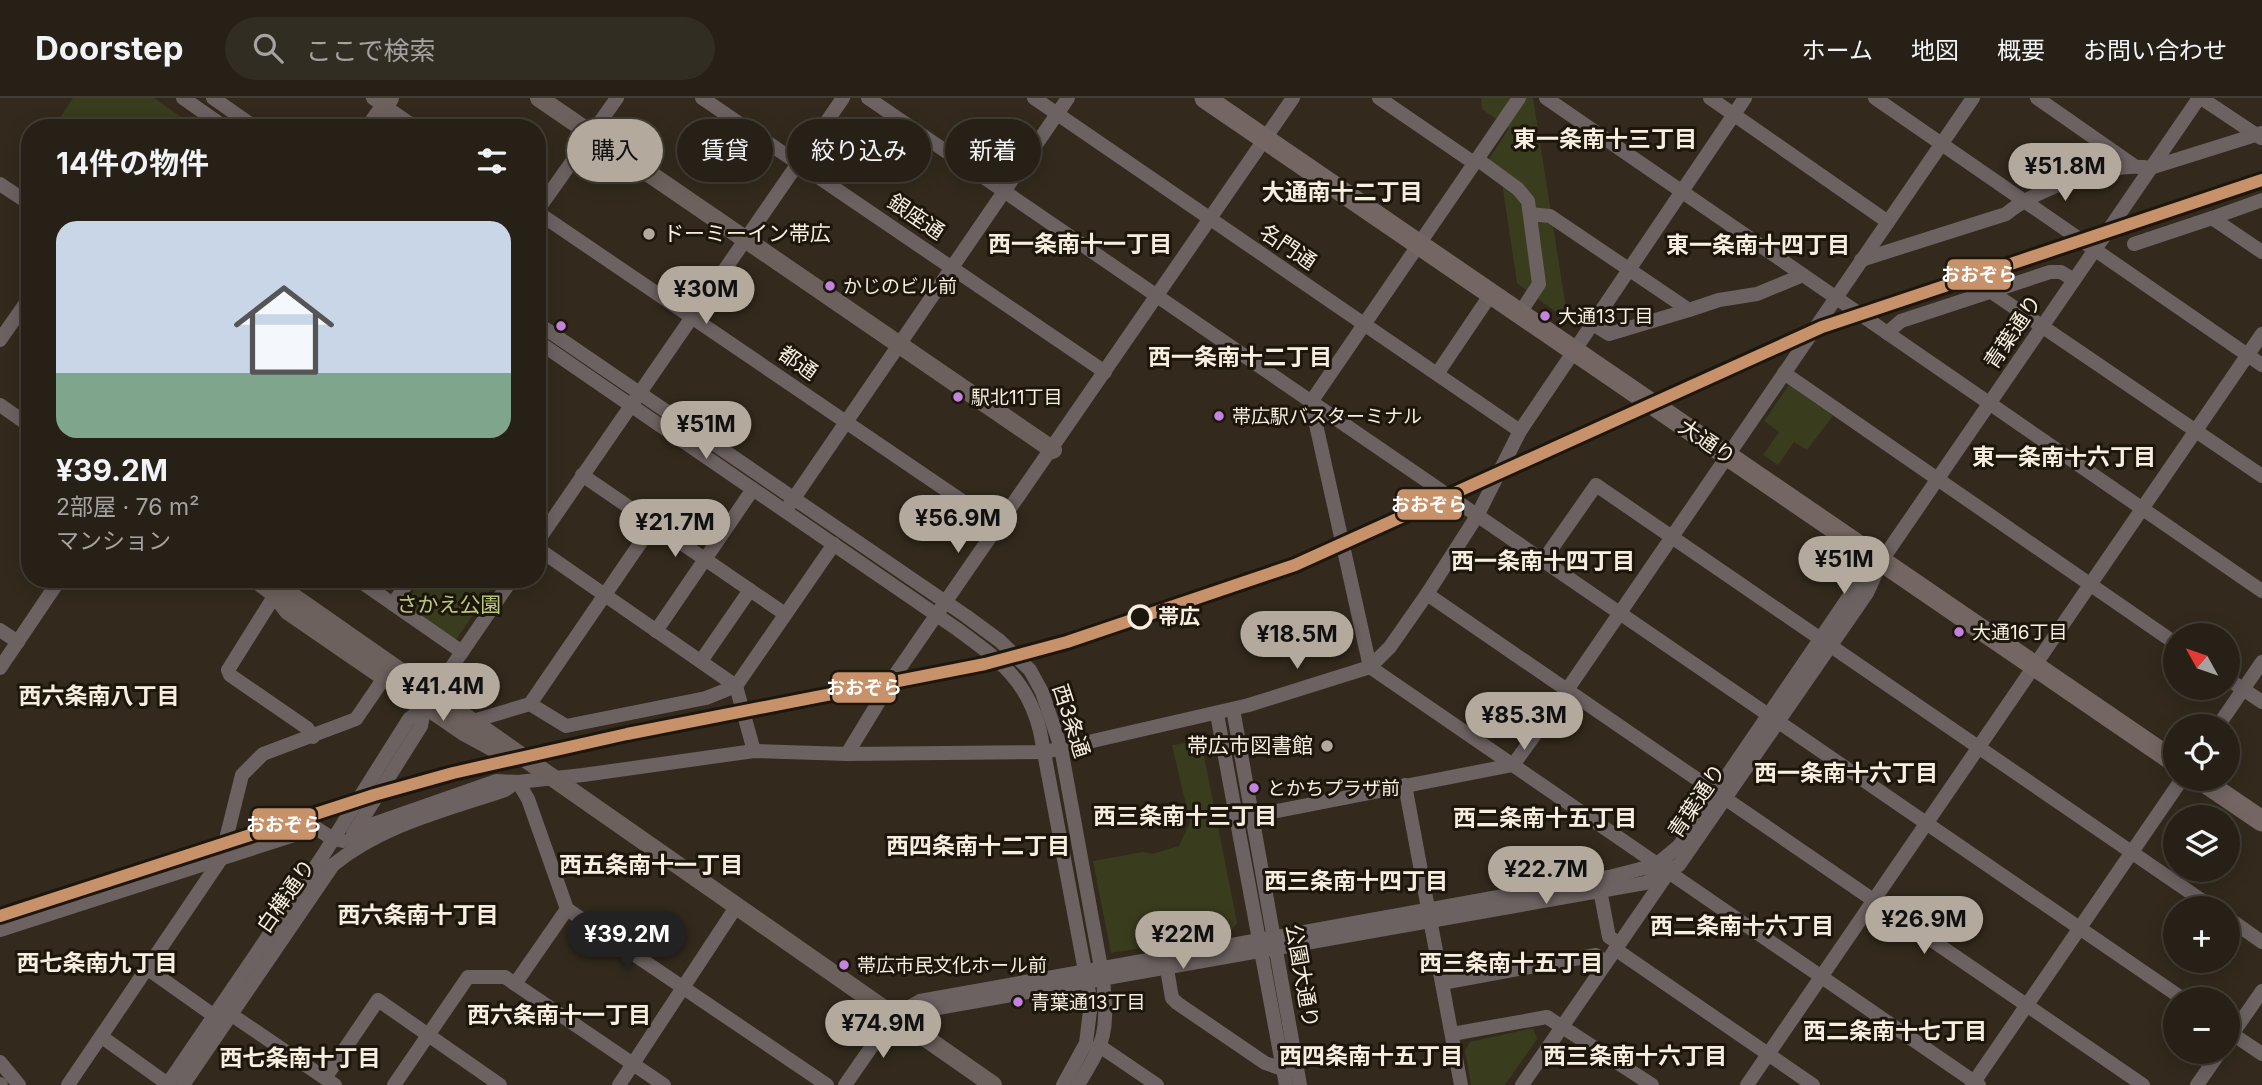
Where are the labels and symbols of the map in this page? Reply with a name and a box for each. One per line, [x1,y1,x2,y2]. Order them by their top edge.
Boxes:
district label: 東一条南十三丁目 [1513,125,1697,153]
pin: ¥51.8M [2008,144,2122,203]
district label: 大通南十二丁目 [1262,178,1423,206]
street label: 銀座通 [883,189,949,245]
street label: 名門通 [1255,219,1321,275]
place label: ドーミーイン帯広 [663,221,831,246]
marker: ドーミーイン帯広 [641,226,657,242]
district label: 西一条南十一丁目 [988,230,1172,258]
district label: 東一条南十四丁目 [1666,231,1850,259]
line badge: おおぞら [1946,258,2012,291]
text: おおぞら [1941,263,2017,286]
pin: ¥30M [665,266,747,326]
place label: かじのビル前 [843,275,957,298]
marker: かじのビル前 [823,279,837,293]
street label: 青葉通り [1979,290,2046,374]
place label: 大通13丁目 [1558,305,1653,328]
marker: 大通13丁目 [1538,309,1552,323]
unlabelled marker [554,319,568,333]
street label: 都通 [774,340,823,385]
district label: 西一条南十二丁目 [1148,343,1332,371]
place label: 駅北11丁目 [971,386,1062,409]
marker: 駅北11丁目 [951,390,965,404]
pin: ¥51M [665,402,747,461]
place label: 帯広駅バスターミナル [1232,405,1422,428]
marker: 帯広駅バスターミナル [1212,409,1226,423]
street label: 大通り [1674,414,1740,470]
district label: 東一条南十六丁目 [1972,443,2156,471]
line badge: おおぞら [1396,488,1463,521]
text: おおぞら [1391,493,1467,516]
pin: ¥56.9M [901,496,1015,555]
pin: ¥21.7M [618,500,732,559]
pin: ¥51M [1803,536,1885,596]
district label: 西一条南十四丁目 [1451,547,1635,575]
park label: さかえ公園 [397,592,502,617]
place label: 帯広 [1158,604,1200,629]
marker: 帯広 [1128,605,1152,629]
pin: ¥18.5M [1240,612,1354,671]
place label: 大通16丁目 [1972,621,2068,644]
north arrow [2163,623,2240,700]
marker: 大通16丁目 [1952,625,1966,639]
pin: ¥41.4M [386,664,500,723]
line badge: おおぞら [831,671,897,704]
text: おおぞら [826,676,902,699]
street label: 西3条通 [1048,681,1095,761]
district label: 西六条南八丁目 [19,682,180,710]
pin: ¥85.3M [1467,692,1581,752]
place label: 帯広市図書館 [1187,733,1313,758]
marker: 帯広市図書館 [1319,738,1335,754]
street label: 青葉通り [1663,759,1730,843]
district label: 西一条南十六丁目 [1754,759,1938,787]
place label: とかちプラザ前 [1267,777,1400,800]
marker: とかちプラザ前 [1247,781,1261,795]
district label: 西三条南十三丁目 [1093,802,1277,830]
district label: 西二条南十五丁目 [1453,804,1637,832]
line badge: おおぞら [251,807,317,841]
text: おおぞら [246,813,322,836]
district label: 西四条南十二丁目 [886,832,1070,860]
pin: ¥22.7M [1489,846,1603,906]
district label: 西五条南十一丁目 [559,851,743,879]
street label: 白樺通り [251,854,320,937]
district label: 西三条南十四丁目 [1264,867,1448,895]
pin: ¥26.9M [1867,896,1981,956]
district label: 西六条南十丁目 [338,901,499,929]
pin: ¥39.2M [570,912,684,971]
pin: ¥22M [1142,912,1224,971]
district label: 西二条南十六丁目 [1650,912,1834,940]
street label: 公園大通り [1281,922,1324,1030]
district label: 西七条南九丁目 [17,949,178,977]
district label: 西三条南十五丁目 [1419,949,1603,977]
place label: 帯広市民文化ホール前 [857,954,1047,977]
marker: 帯広市民文化ホール前 [837,958,851,972]
place label: 青葉通13丁目 [1031,991,1145,1014]
marker: 青葉通13丁目 [1011,995,1025,1009]
pin: ¥74.9M [826,1000,940,1060]
district label: 西六条南十一丁目 [467,1001,651,1029]
district label: 西二条南十七丁目 [1803,1017,1987,1045]
district label: 西四条南十五丁目 [1279,1042,1463,1070]
district label: 西三条南十六丁目 [1543,1042,1727,1070]
district label: 西七条南十丁目 [220,1044,381,1072]

